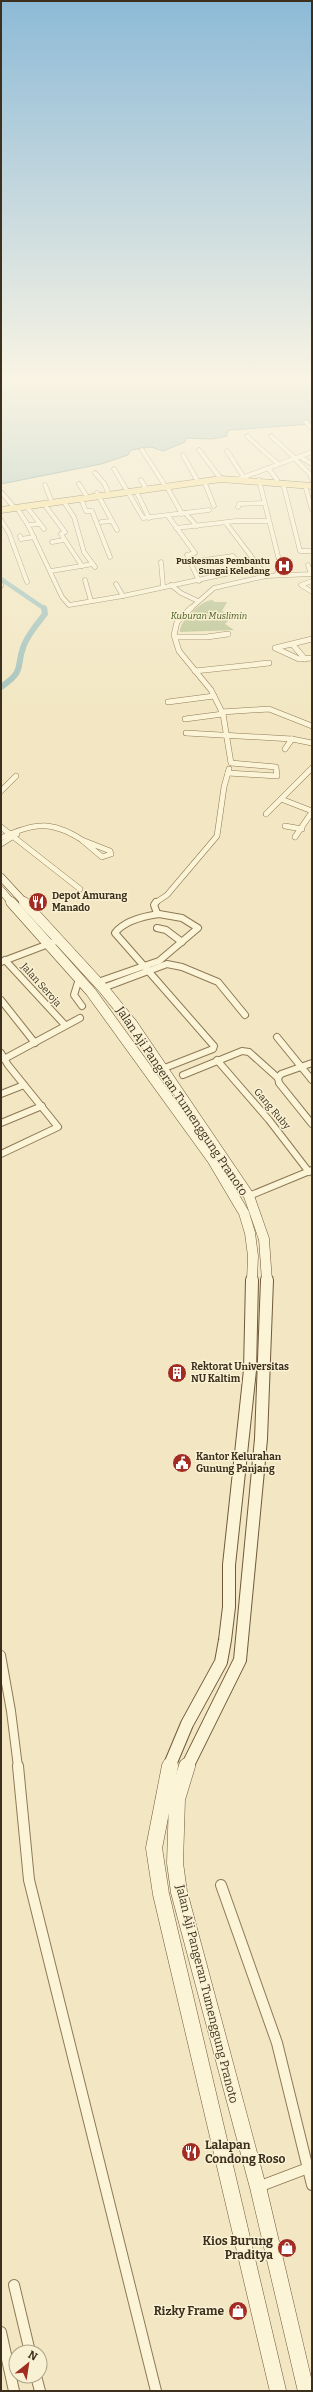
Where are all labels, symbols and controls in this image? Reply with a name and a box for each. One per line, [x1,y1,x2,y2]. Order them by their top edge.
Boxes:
hospital icon: Puskesmas Pembantu Sungai Keledang [273,555,295,577]
place label: Puskesmas Pembantu Sungai Keledang [176,556,271,576]
park label: Kuburan Muslimin [171,611,247,621]
place label: Depot Amurang Manado [52,890,128,914]
restaurant icon: Depot Amurang Manado [27,891,49,913]
street label: Jalan Seroja [18,960,64,1010]
street label: Jalan Aji Pangeran Tumenggung Pranoto [113,1003,251,1198]
street label: Gang Ruby [251,1086,293,1133]
place label: Rektorat Universitas NU Kaltim [191,1361,289,1385]
building icon: Rektorat Universitas NU Kaltim [166,1362,188,1384]
place label: Kantor Kelurahan Gunung Panjang [196,1451,282,1475]
public building icon: Kantor Kelurahan Gunung Panjang [171,1452,193,1474]
street label: Jalan Aji Pangeran Tumenggung Pranoto [173,1882,241,2105]
place label: Lalapan Condong Roso [205,2138,286,2166]
restaurant icon: Lalapan Condong Roso [180,2141,202,2163]
place label: Kios Burung Praditya [203,2234,273,2262]
shop icon: Kios Burung Praditya [276,2237,298,2259]
shop icon: Rizky Frame [227,2300,249,2322]
place label: Rizky Frame [154,2304,224,2318]
north arrow [8,2344,48,2384]
text: N [26,2348,40,2364]

